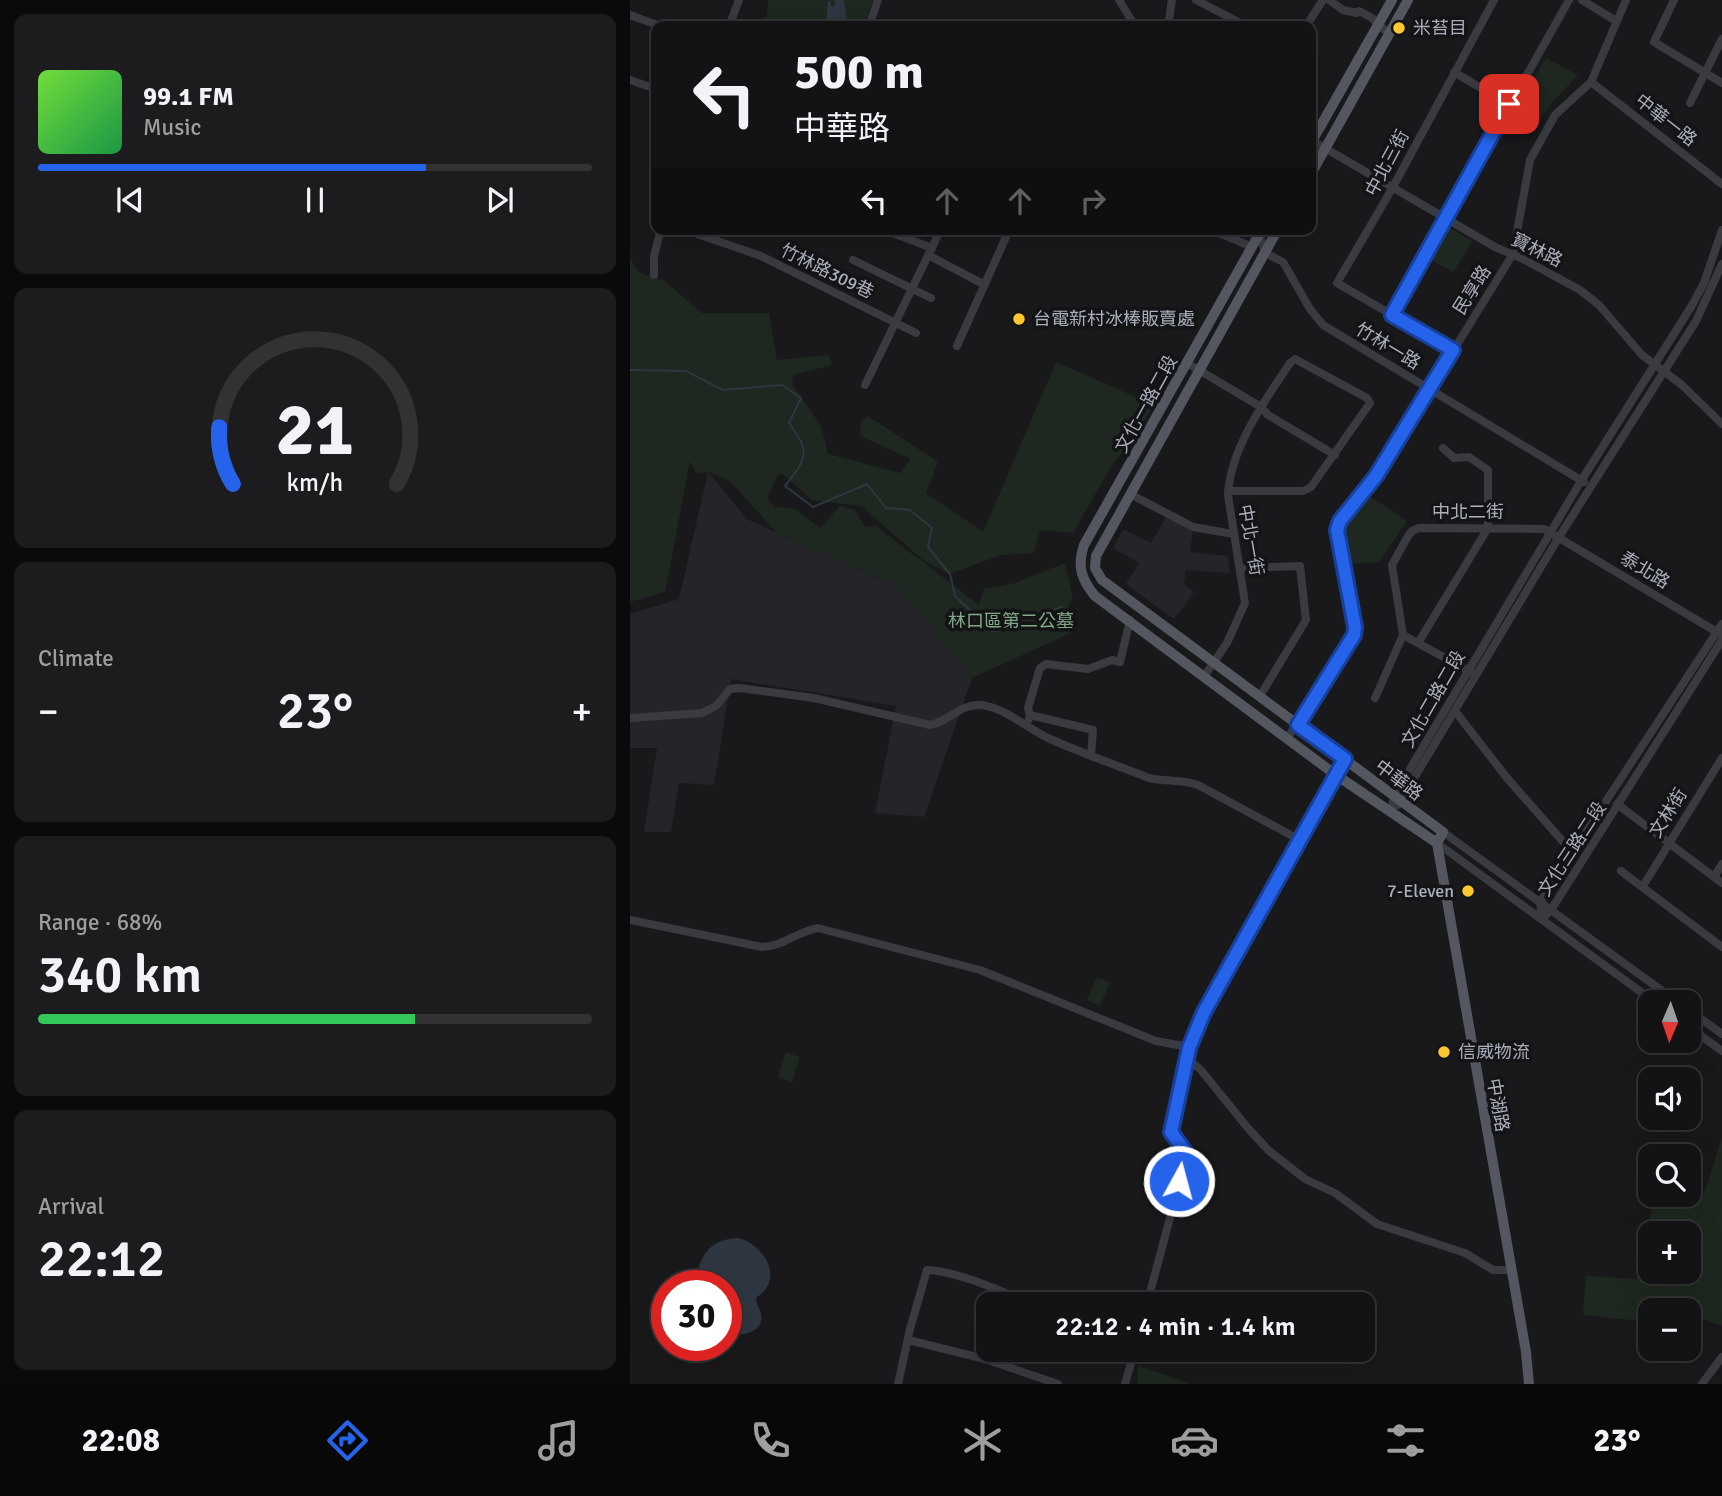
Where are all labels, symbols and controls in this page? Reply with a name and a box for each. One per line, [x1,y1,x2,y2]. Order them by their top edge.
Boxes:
place label: 米苔目 [1413,17,1467,39]
marker: 米苔目 [1391,20,1407,36]
text: 500 m [794,42,924,102]
icon: left [679,49,770,140]
pin [1479,74,1539,134]
text: 99.1 FM [143,81,234,113]
icon: arrive [1490,85,1528,123]
street label: 中華一路 [1631,89,1701,151]
text: 中華路 [794,109,890,148]
text: Music [143,113,201,142]
street label: 中北三街 [1360,126,1414,200]
icon: previous [111,181,149,219]
icon: pause [296,181,334,219]
icon: next [481,181,519,219]
icon: left [855,182,893,220]
icon: ahead [928,182,966,220]
icon: ahead [1001,182,1039,220]
icon: right [1074,182,1112,220]
street label: 寶林路 [1508,228,1566,272]
street label: 竹林路309巷 [777,239,877,303]
street label: 民享路 [1448,261,1496,319]
place label: 台電新村冰棒販賣處 [1033,308,1195,330]
marker: 台電新村冰棒販賣處 [1011,311,1027,327]
street label: 竹林一路 [1351,318,1425,374]
street label: 文化一路二段 [1110,351,1182,457]
text: 21 [276,386,354,475]
text: km/h [287,467,343,498]
street label: 中北二街 [1432,501,1504,523]
street label: 中北一街 [1234,503,1268,577]
street label: 泰北路 [1616,547,1674,593]
park label: 林口區第二公墓 [948,610,1074,632]
text: Climate [38,644,114,673]
street label: 文化二路二段 [1396,647,1470,751]
text: 23° [277,679,353,743]
text: − [38,688,59,735]
text: + [571,688,592,735]
street label: 中華路 [1371,755,1427,805]
street label: 文林街 [1644,784,1692,842]
street label: 文化三路二段 [1533,798,1611,900]
place label: 7-Eleven [1387,880,1454,902]
marker: 7-Eleven [1460,883,1476,899]
text: Range · 68% [38,908,162,937]
text: 340 km [38,943,202,1007]
north arrow [1638,990,1701,1054]
map controls [1638,990,1701,1361]
place label: 信威物流 [1458,1041,1530,1063]
marker: 信威物流 [1436,1044,1452,1060]
button: sound [1638,1067,1701,1130]
street label: 中湖路 [1482,1077,1514,1133]
position arrow [1142,1144,1216,1218]
button: search [1638,1144,1701,1207]
text: Arrival [38,1192,104,1221]
button: + [1638,1221,1701,1284]
text: 22:12 [38,1227,165,1291]
speed limit sign: 30 [651,1270,742,1361]
button: − [1638,1298,1701,1361]
text: 22:12 · 4 min · 1.4 km [1055,1311,1296,1343]
icon: directions [323,1416,372,1465]
icon: music [534,1416,583,1465]
icon: phone [746,1416,795,1465]
icon: climate [958,1416,1007,1465]
icon: car [1170,1416,1219,1465]
icon: filters [1381,1416,1430,1465]
text: 22:08 [81,1421,160,1460]
text: 23° [1593,1421,1641,1460]

